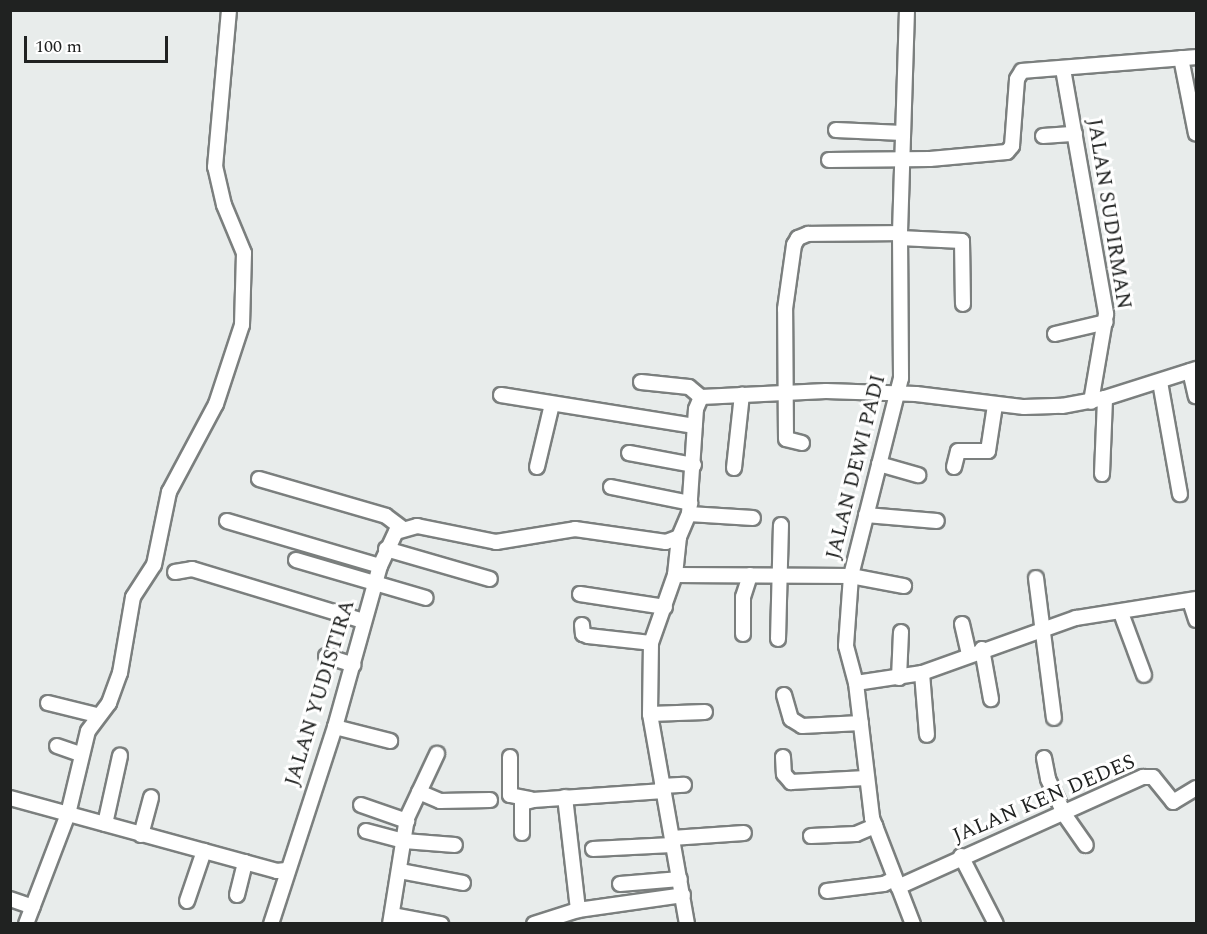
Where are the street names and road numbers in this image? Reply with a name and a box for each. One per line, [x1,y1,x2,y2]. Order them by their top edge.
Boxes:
street label: JALAN SUDIRMAN [1081,117,1137,311]
street label: JALAN DEWI PADI [821,372,891,562]
street label: JALAN YUDISTIRA [280,597,360,789]
street label: JALAN KEN DEDES [949,749,1139,849]

